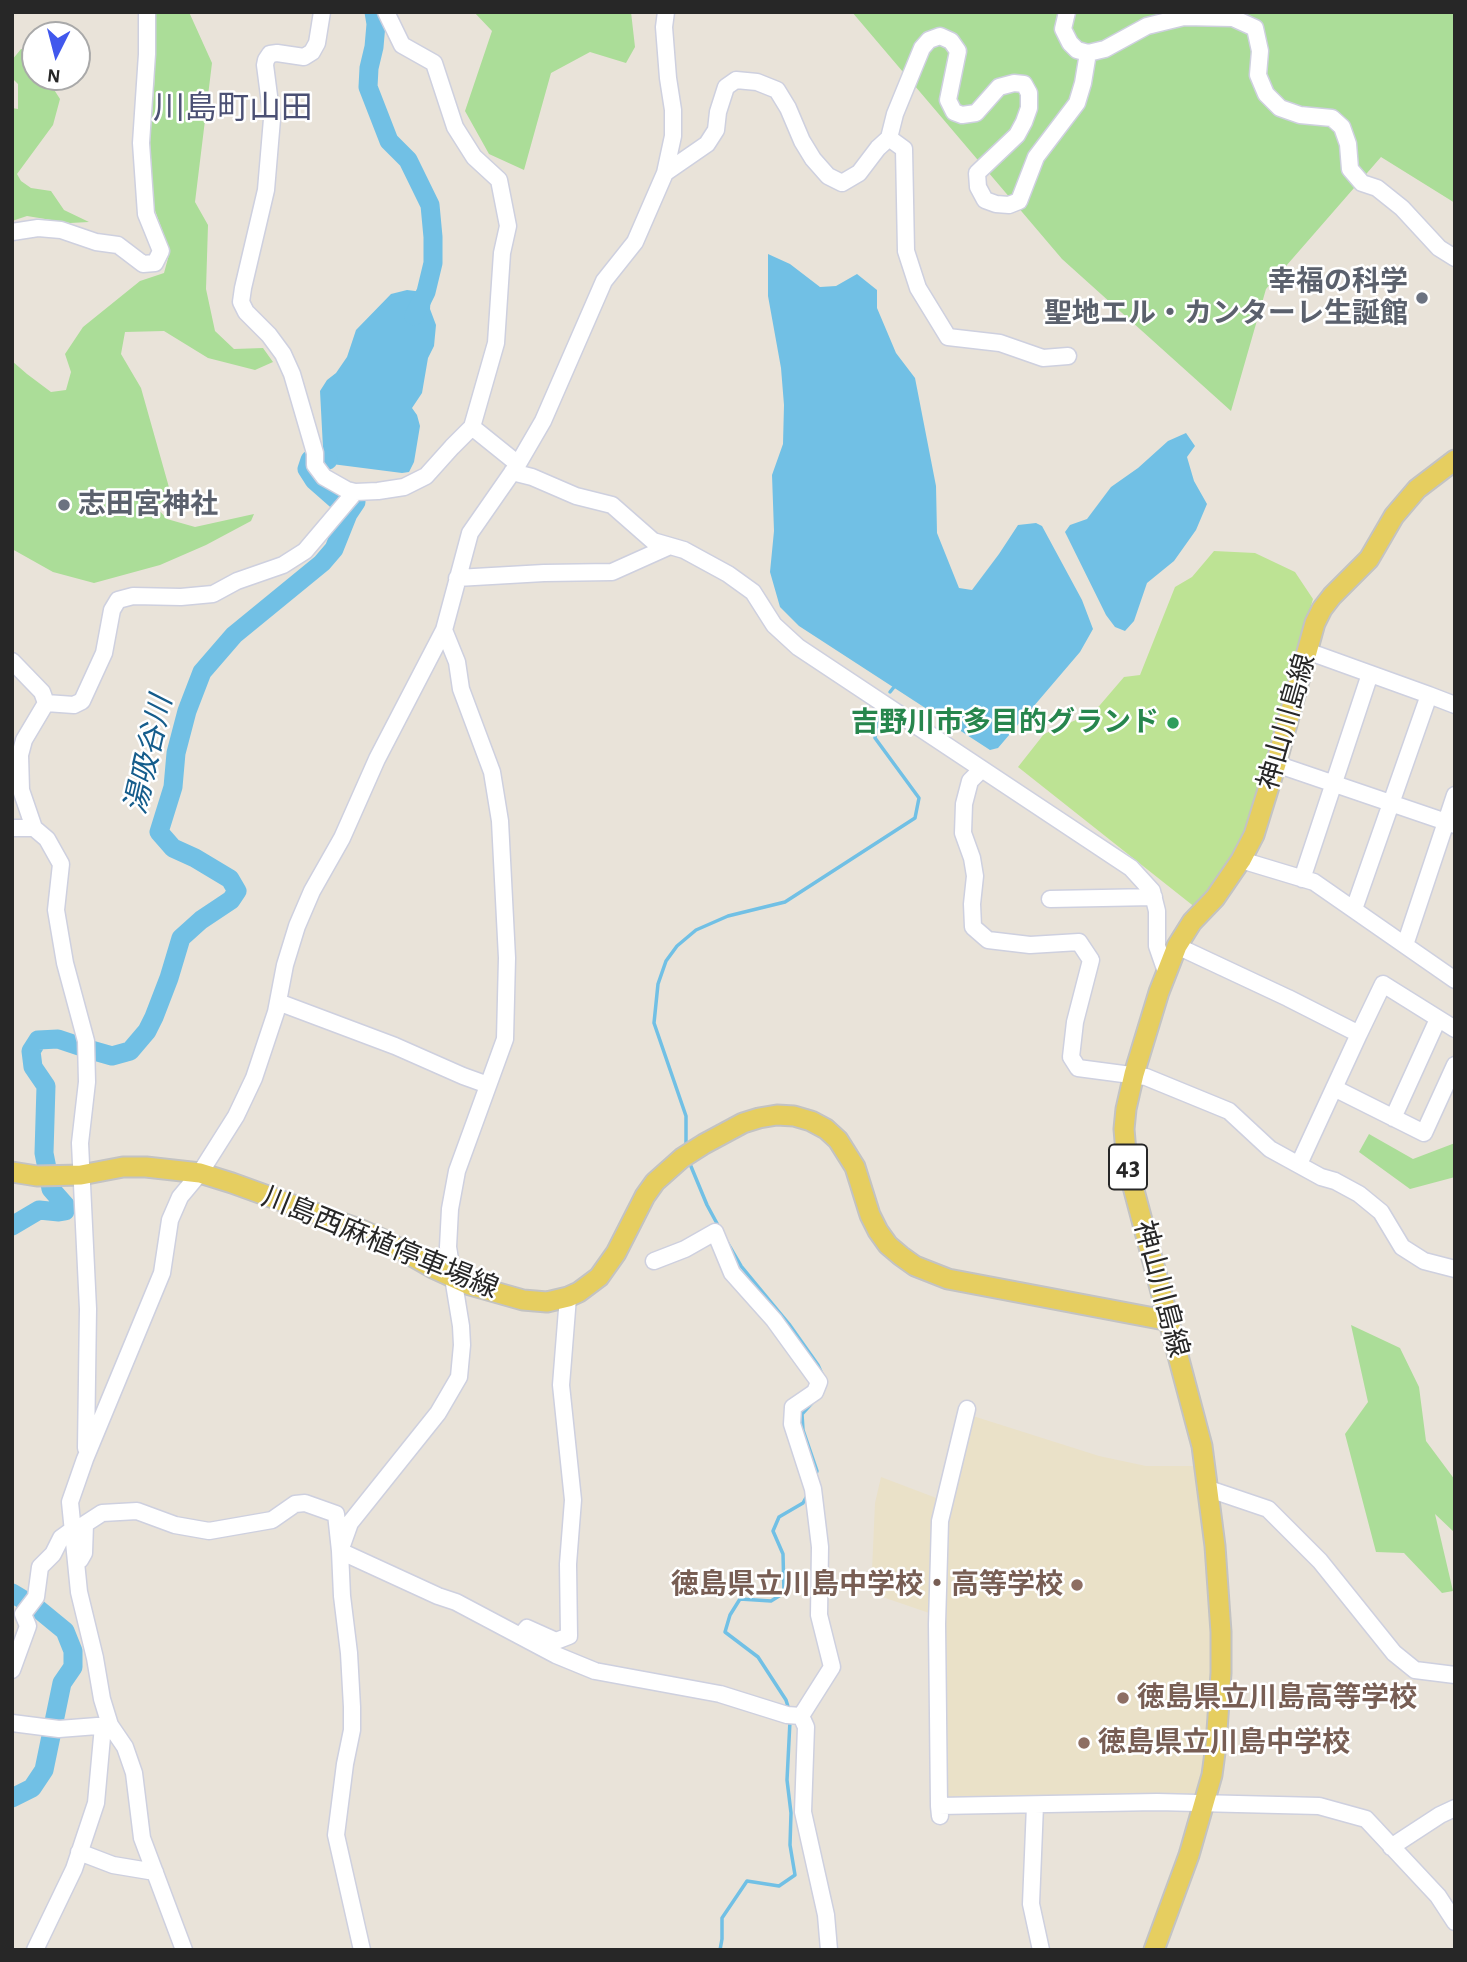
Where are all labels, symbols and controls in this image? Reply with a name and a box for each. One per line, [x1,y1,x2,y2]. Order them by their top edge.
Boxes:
north arrow [21,21,91,91]
text: N [46,65,62,86]
district label: 川島町山田 [153,89,313,127]
place label: 幸福の科学 聖地エル・カンターレ生誕館 [1044,265,1408,331]
marker: 幸福の科学 聖地エル・カンターレ生誕館 [1414,290,1430,306]
place label: 志田宮神社 [78,488,218,522]
marker: 志田宮神社 [56,497,72,513]
street label: 神山川島線 [1252,650,1322,794]
water label: 湯吸谷川 [118,692,180,818]
place label: 吉野川市多目的グランド [851,706,1159,740]
marker: 吉野川市多目的グランド [1165,715,1181,731]
road number: 43 [1109,1144,1147,1190]
street label: 川島西麻植停車場線 [257,1180,503,1306]
street label: 神山川島線 [1127,1217,1195,1361]
place label: 徳島県立川島中学校・高等学校 [671,1568,1063,1602]
marker: 徳島県立川島中学校・高等学校 [1069,1577,1085,1593]
place label: 徳島県立川島高等学校 [1137,1681,1417,1715]
marker: 徳島県立川島高等学校 [1115,1690,1131,1706]
place label: 徳島県立川島中学校 [1098,1726,1350,1760]
marker: 徳島県立川島中学校 [1076,1735,1092,1751]

